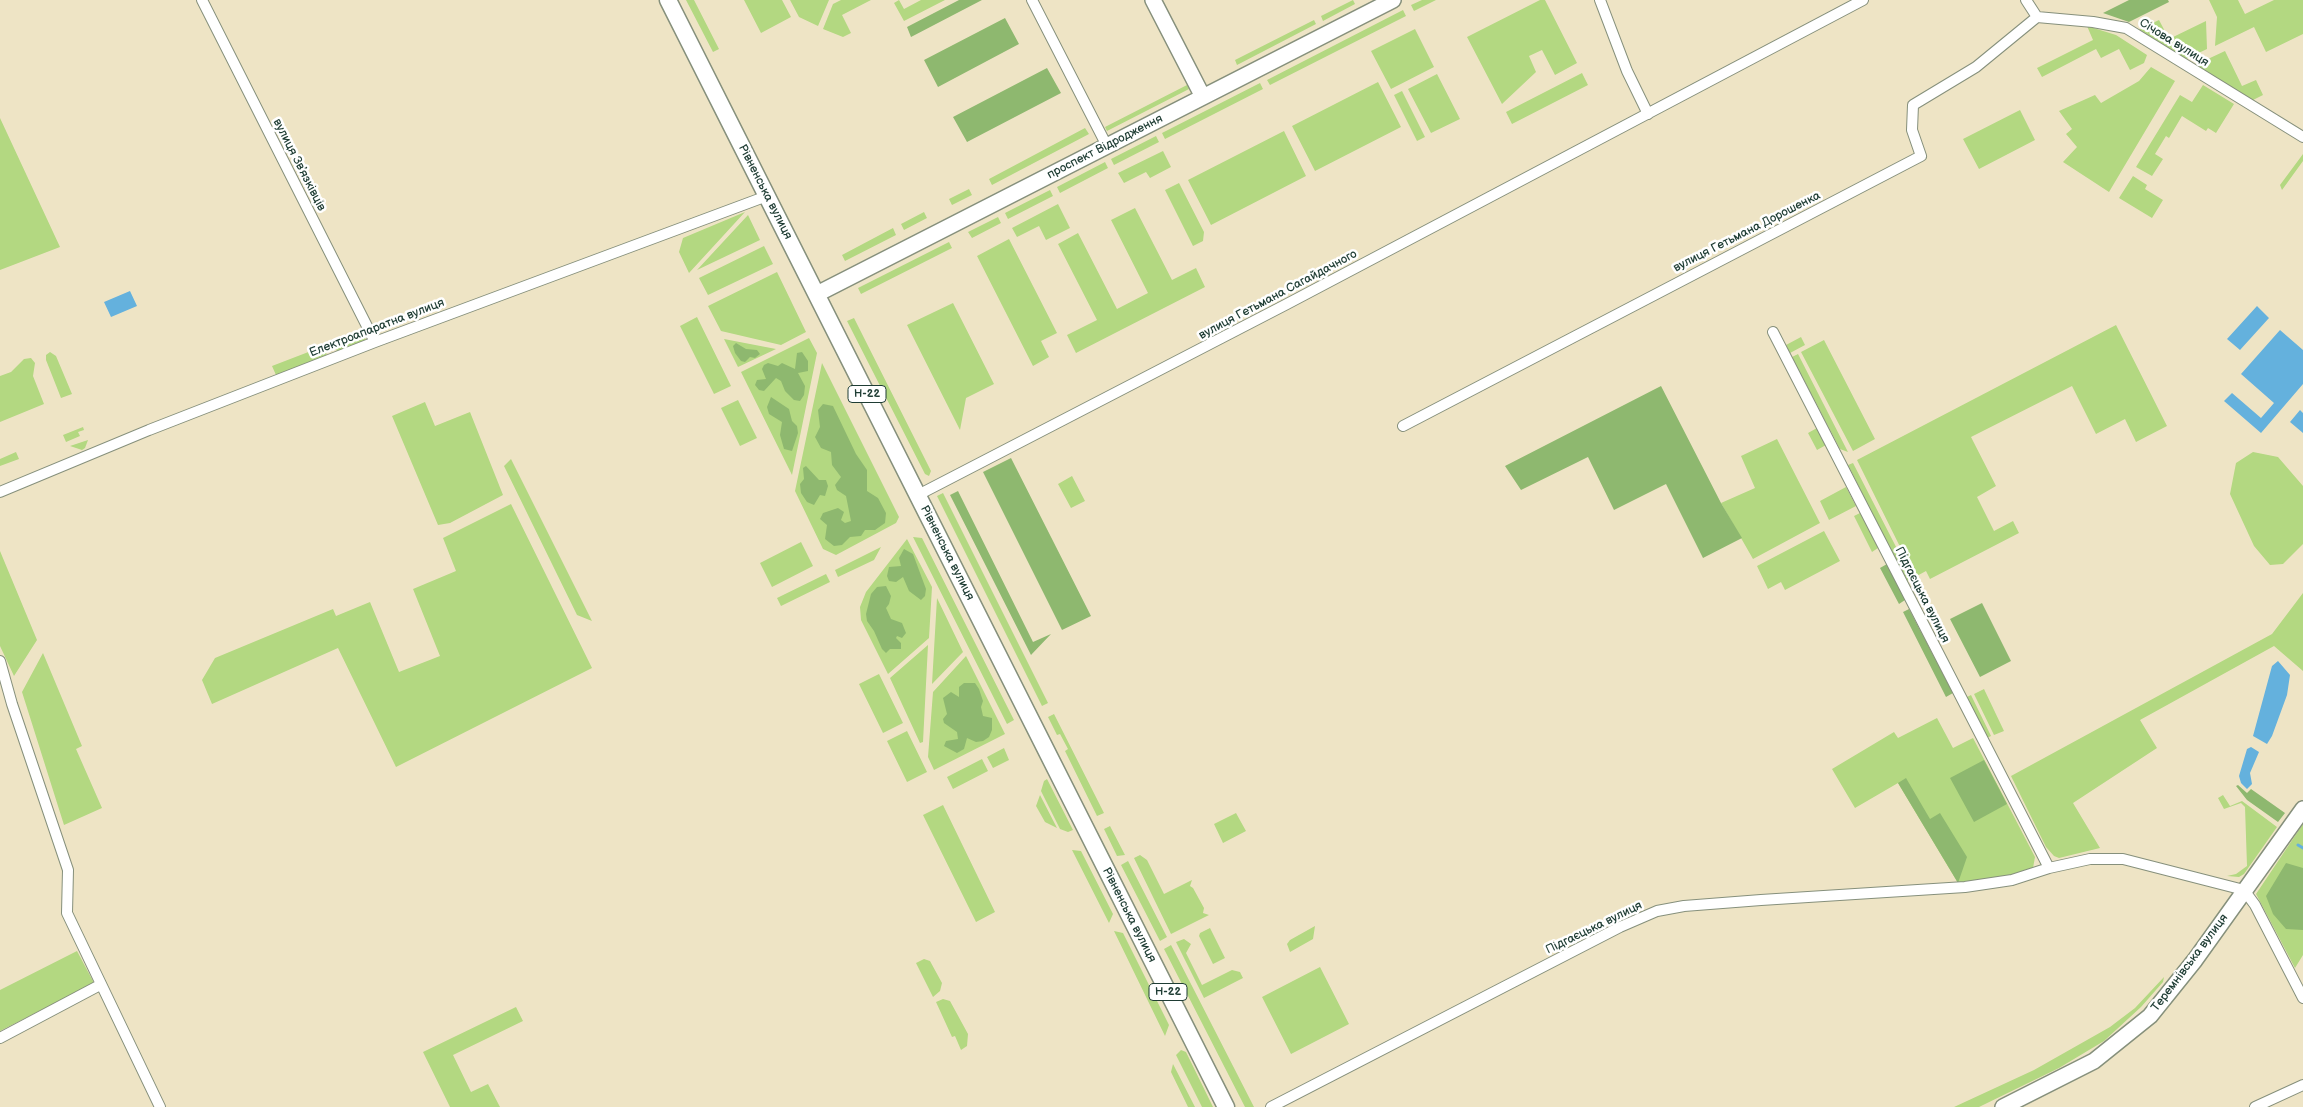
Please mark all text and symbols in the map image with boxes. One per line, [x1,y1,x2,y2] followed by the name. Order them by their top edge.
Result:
[2137,16,2211,70] street label: Січова вулиця
[1045,112,1165,182] street label: проспект Відродження
[270,116,328,214] street label: вулиця Звʼязківців
[735,142,795,242] street label: Рівненська вулиця
[1671,189,1823,275] street label: вулиця Гетьмана Дорошенка
[1196,247,1360,343] street label: вулиця Гетьмана Сагайдачного
[308,296,446,360] street label: Електроапаратна вулиця
[848,386,886,402] road number: Н-22
[917,503,977,603] street label: Рівненська вулиця
[1892,545,1952,645] street label: Підгаєцька вулиця
[1099,865,1159,965] street label: Рівненська вулиця
[1543,898,1645,958] street label: Підгаєцька вулиця
[2149,911,2231,1015] street label: Теремнівська вулиця
[1149,984,1187,1000] road number: Н-22

